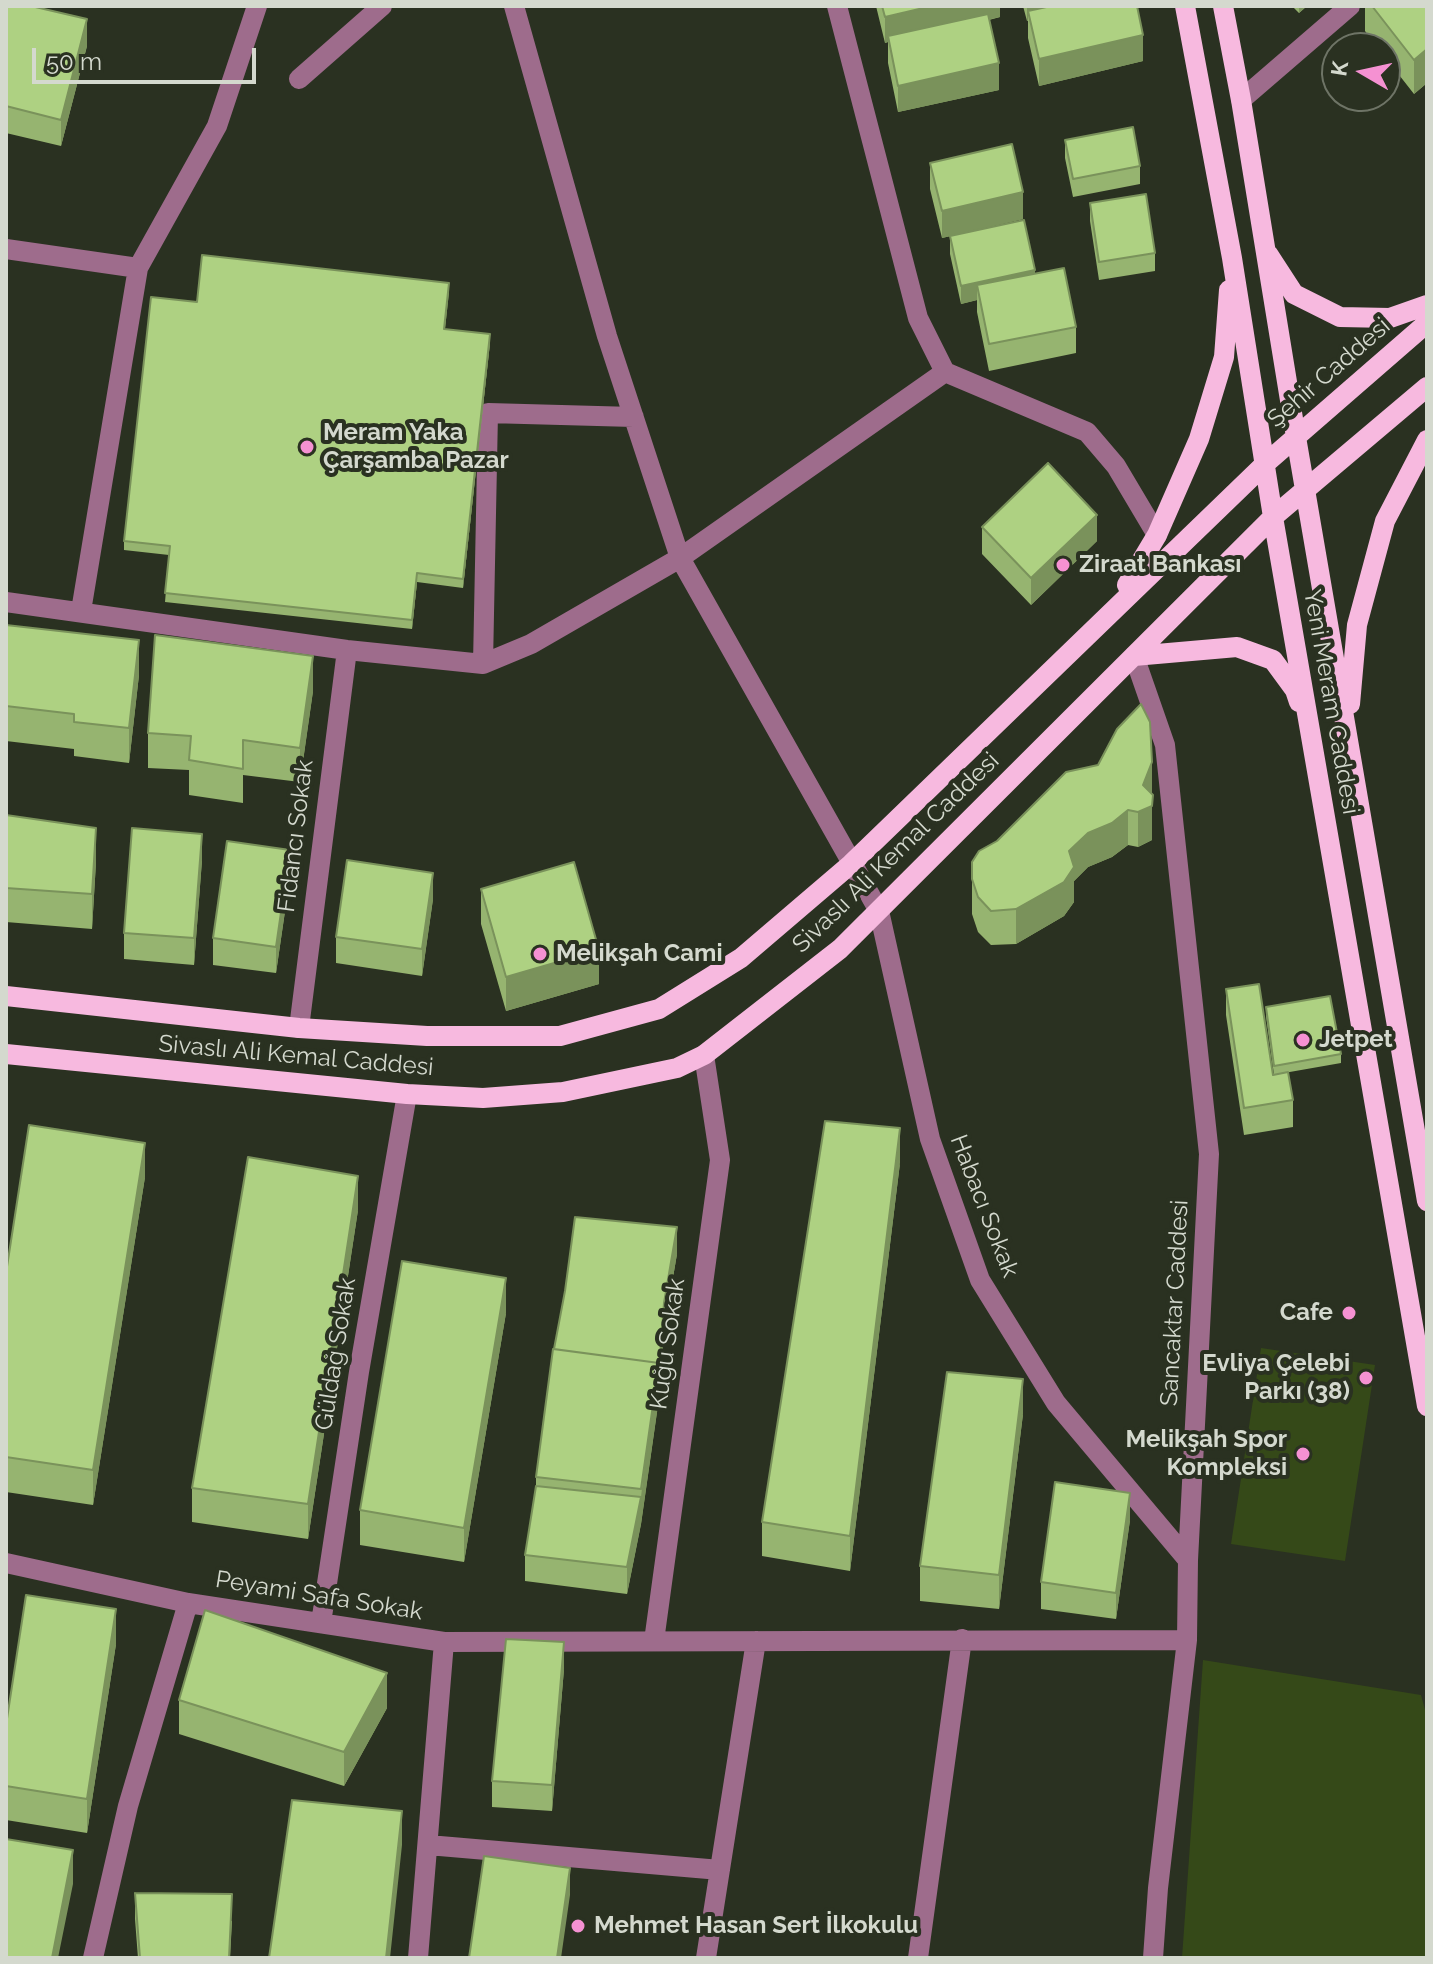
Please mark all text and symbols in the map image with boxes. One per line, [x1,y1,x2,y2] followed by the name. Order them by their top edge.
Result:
[36,32,260,82] scale bar
[1321,32,1401,112] north arrow
[46,47,102,76] text: 50 m
[1325,59,1353,78] text: K
[1262,312,1396,434] street label: Şehir Caddesi
[323,419,509,475] place label: Meram Yaka Çarşamba Pazar
[298,438,316,456] marker: Meram Yaka Çarşamba Pazar
[1079,551,1241,579] place label: Ziraat Bankası
[1054,556,1072,574] marker: Ziraat Bankası
[1297,587,1365,817] street label: Yeni Meram Caddesi
[787,747,1005,959] street label: Sivaslı Ali Kemal Caddesi
[272,758,320,914] street label: Fidancı Sokak
[556,940,723,968] place label: Melikşah Cami
[531,945,549,963] marker: Melikşah Cami
[1319,1026,1393,1054] place label: Jetpet
[157,1030,435,1082] street label: Sivaslı Ali Kemal Caddesi
[1294,1031,1312,1049] marker: Jetpet
[944,1131,1024,1281] street label: Habacı Sokak
[1155,1199,1195,1407] street label: Sancaktar Caddesi
[310,1276,362,1432] street label: Güldağ Sokak
[645,1277,691,1411] street label: Kuğu Sokak
[1280,1299,1333,1327] place label: Cafe
[1340,1304,1358,1322] marker: Cafe
[1202,1350,1350,1406] place label: Evliya Çelebi Parkı (38)
[1357,1369,1375,1387] marker: Evliya Çelebi Parkı (38)
[1125,1426,1287,1482] place label: Melikşah Spor Kompleksi
[1294,1445,1312,1463] marker: Melikşah Spor Kompleksi
[213,1565,425,1627] street label: Peyami Safa Sokak
[594,1912,918,1940] place label: Mehmet Hasan Sert İlkokulu
[569,1917,587,1935] marker: Mehmet Hasan Sert İlkokulu

